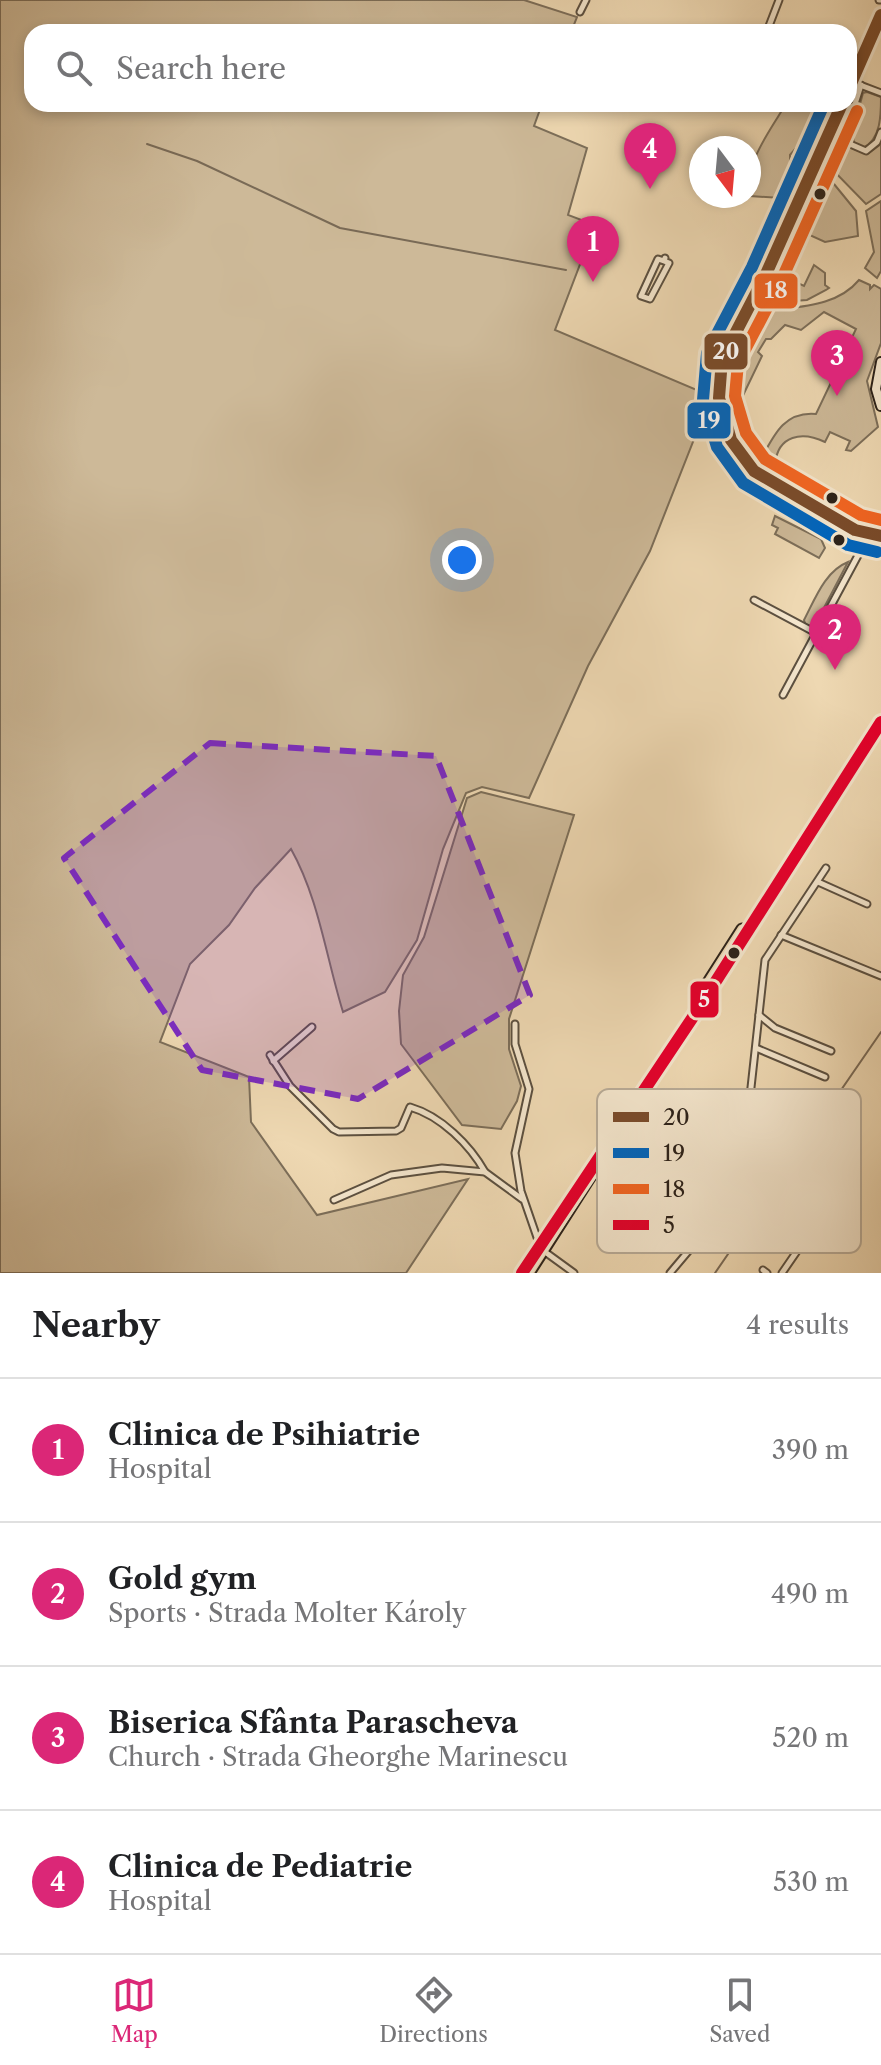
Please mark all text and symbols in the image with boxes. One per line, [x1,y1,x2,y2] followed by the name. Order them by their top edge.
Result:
[24,24,857,112] search box
[52,46,96,90] icon: search
[116,50,286,87] text: Search here
[624,123,676,189] pin: 4
[689,136,761,208] north arrow
[812,186,828,202] unlabelled marker
[567,216,619,282] pin: 1
[753,272,799,310] line badge: 18
[764,277,788,304] text: 18
[811,330,863,396] pin: 3
[703,332,749,371] line badge: 20
[712,338,740,365] text: 20
[686,401,732,440] line badge: 19
[697,407,721,434] text: 19
[824,490,840,506] unlabelled marker
[831,532,847,548] unlabelled marker
[442,540,482,580] your location
[809,604,861,670] pin: 2
[726,945,742,961] unlabelled marker
[689,980,720,1019] line badge: 5
[698,986,710,1013] text: 5
[597,1089,861,1253] legend
[663,1104,690,1131] text: 20
[663,1140,685,1167] text: 19
[663,1176,685,1203] text: 18
[663,1212,675,1239] text: 5
[32,1304,160,1346] text: Nearby
[746,1309,849,1341] text: 4 results
[108,1416,420,1453] text: Clinica de Psihiatrie
[52,1434,64,1466] text: 1
[772,1434,849,1466] text: 390 m
[108,1453,212,1485] text: Hospital
[108,1560,257,1597] text: Gold gym
[50,1578,66,1610] text: 2
[771,1578,849,1610] text: 490 m
[108,1597,466,1629] text: Sports · Strada Molter Károly
[108,1704,518,1741] text: Biserica Sfânta Parascheva
[51,1722,65,1754] text: 3
[772,1722,849,1754] text: 520 m
[108,1741,568,1773] text: Church · Strada Gheorghe Marinescu
[108,1848,412,1885] text: Clinica de Pediatrie
[50,1866,66,1898] text: 4
[773,1866,849,1898] text: 530 m
[108,1885,212,1917] text: Hospital
[111,1973,158,2048] tab: Map
[379,1973,488,2048] tab: Directions
[709,1973,770,2048] tab: Saved

